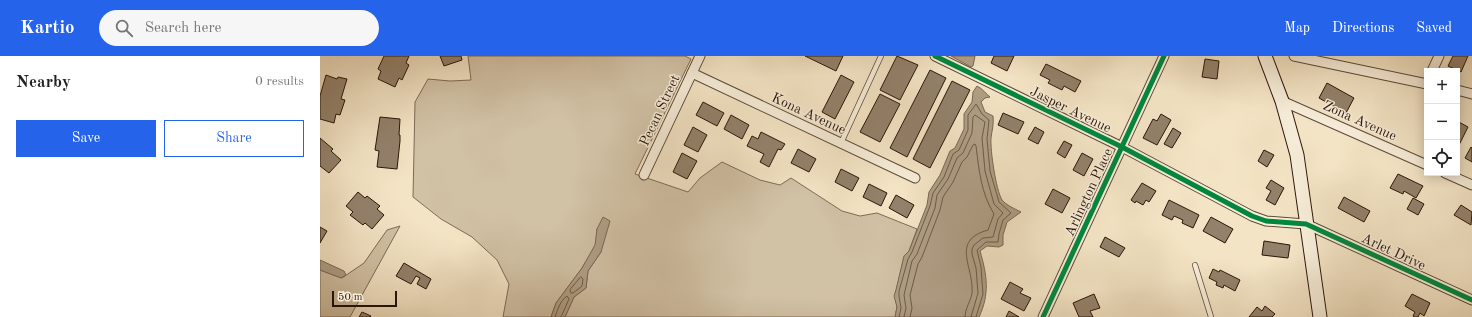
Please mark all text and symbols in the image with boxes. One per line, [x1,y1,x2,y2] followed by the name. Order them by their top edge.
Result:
[99,10,379,46] search box
[113,17,135,39] icon: search
[20,19,75,38] text: Kartio
[145,21,221,36] text: Search here
[1284,21,1310,35] text: Map
[1332,21,1394,35] text: Directions
[1416,21,1452,35] text: Saved
[1424,68,1460,176] map controls
[1424,68,1460,104] button: +
[637,73,683,148] street label: Pecan Street
[16,74,71,91] text: Nearby
[255,75,304,88] text: 0 results
[1028,84,1113,136] street label: Jasper Avenue
[769,91,848,137] street label: Kona Avenue
[1321,98,1398,143] street label: Zona Avenue
[1424,104,1460,140] button: −
[16,120,156,157] button: Save
[164,120,304,157] button: Share
[1424,140,1460,176] button: locate
[1062,146,1115,239] street label: Arlington Place
[1359,231,1428,273] street label: Arlet Drive
[332,289,397,308] scale bar
[338,292,363,303] text: 50 m

